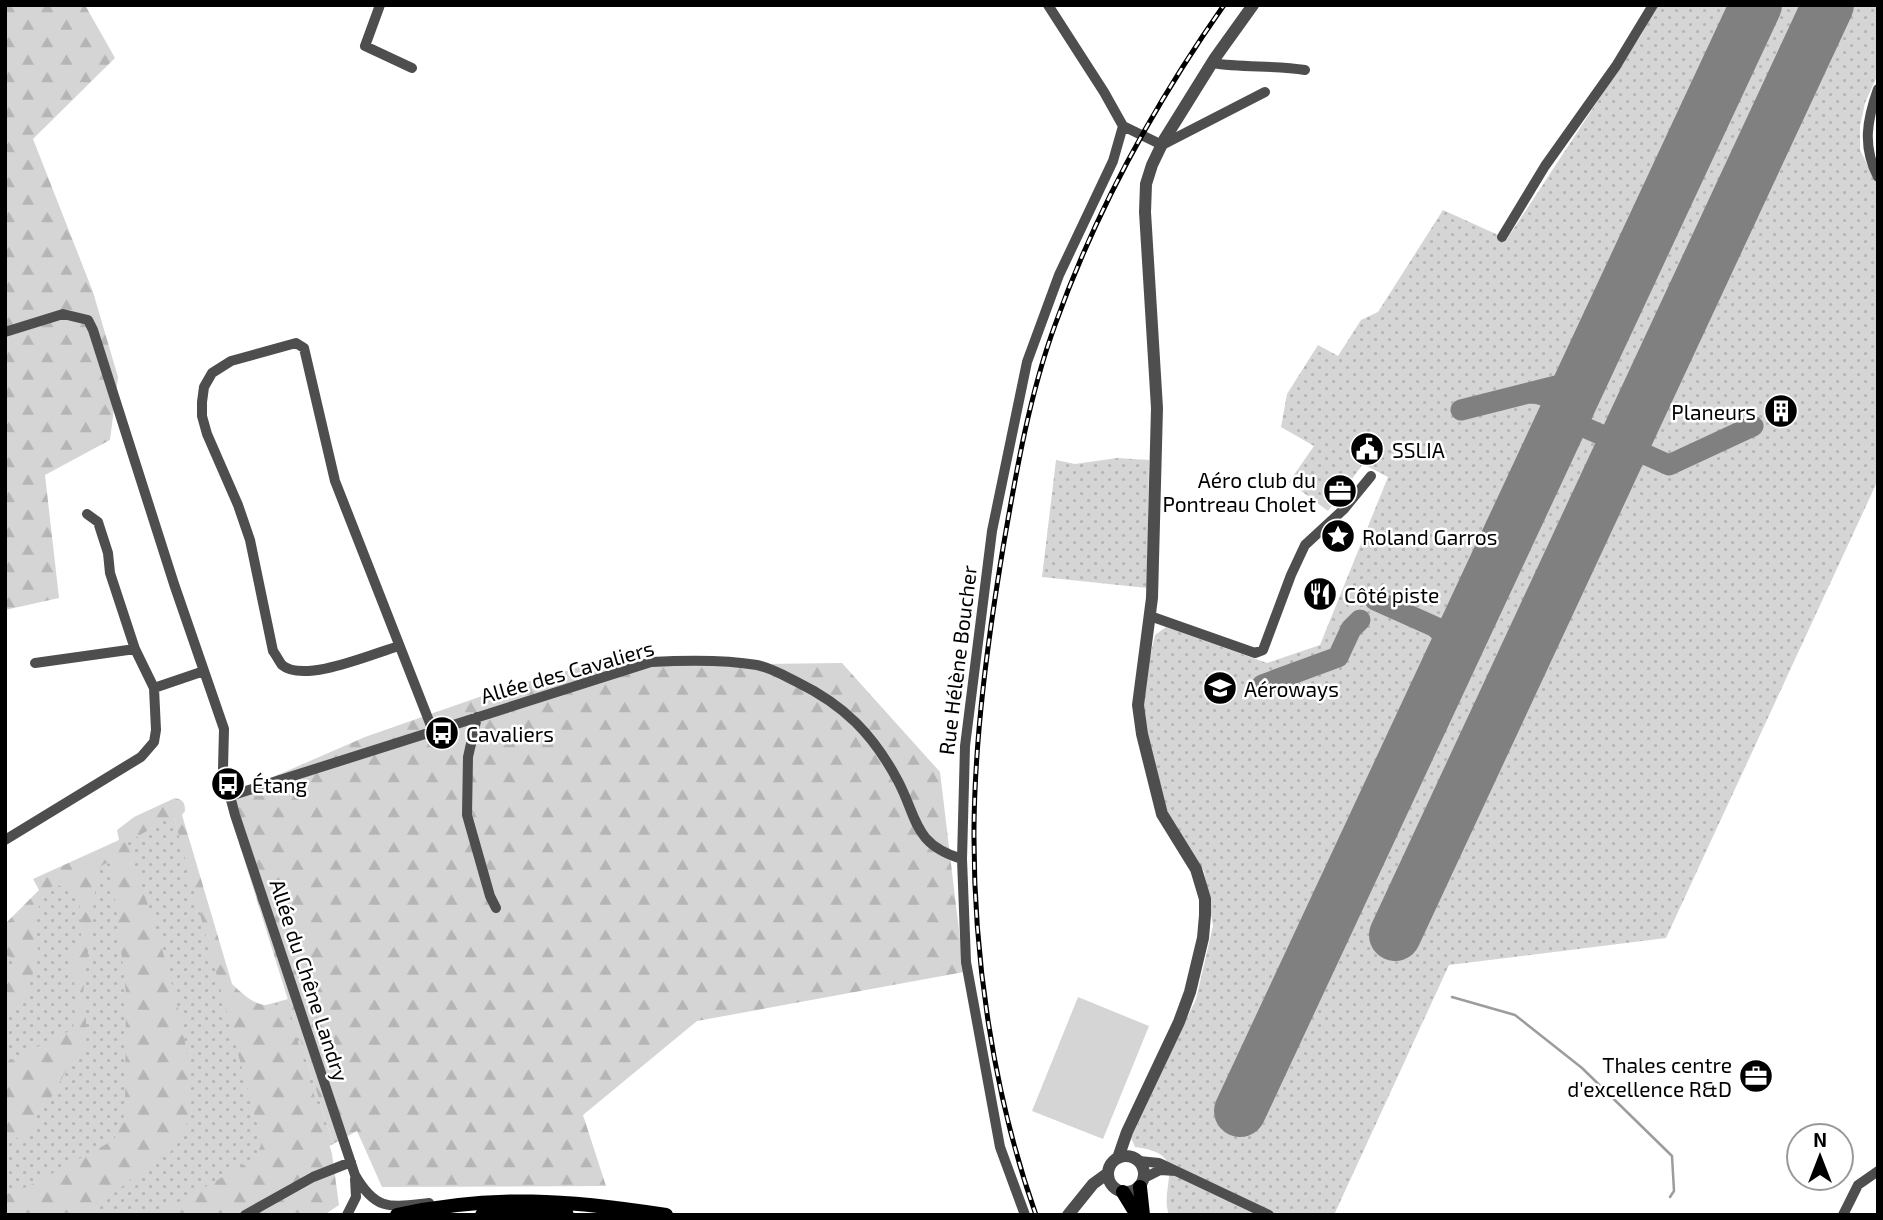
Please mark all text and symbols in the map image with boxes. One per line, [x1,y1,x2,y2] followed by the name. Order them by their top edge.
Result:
[1762,392,1800,430] building icon: Planeurs
[1671,399,1756,424] place label: Planeurs
[1348,430,1386,468] public building icon: SSLIA
[1392,437,1445,462] place label: SSLIA
[1162,467,1316,516] place label: Aéro club du Pontreau Cholet
[1321,472,1359,510] office icon: Aéro club du Pontreau Cholet
[1319,517,1357,555] place icon: Roland Garros
[1362,524,1497,549] place label: Roland Garros
[933,563,981,756] street label: Rue Hélène Boucher
[1301,575,1339,613] restaurant icon: Côté piste
[1344,582,1439,607] place label: Côté piste
[477,634,657,708] street label: Allée des Cavaliers
[1201,669,1239,707] school or university icon: Aéroways
[1244,676,1339,701] place label: Aéroways
[423,714,461,752] bus stop icon: Cavaliers
[466,721,554,746] place label: Cavaliers
[209,765,247,803] bus stop icon: Étang
[252,772,307,797] place label: Étang
[265,876,355,1084] street label: Allée du Chêne Landry
[1567,1052,1732,1101] place label: Thales centre d'excellence R&D
[1737,1057,1775,1095] office icon: Thales centre d'excellence R&D
[1785,1122,1855,1192] north arrow
[1813,1128,1827,1151] text: N

